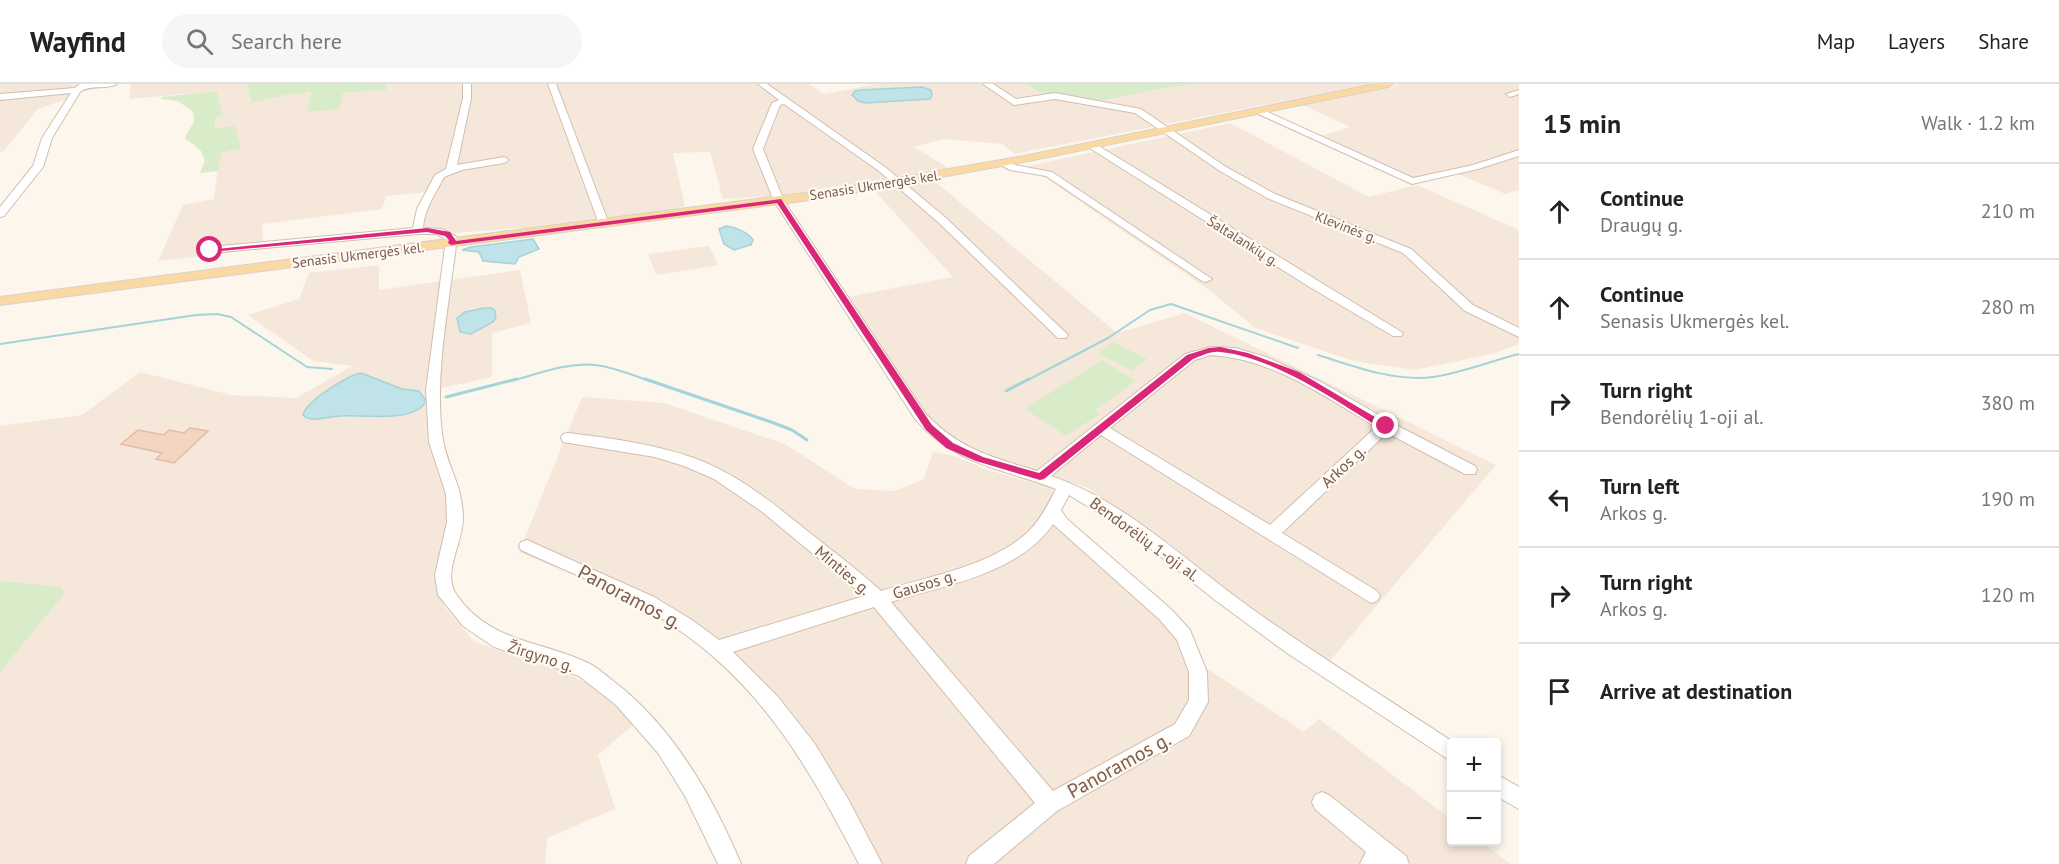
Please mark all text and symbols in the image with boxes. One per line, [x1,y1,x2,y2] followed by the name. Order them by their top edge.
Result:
[162,14,582,68] search box
[30,23,126,60] text: Wayfind
[183,25,216,58] icon: search
[231,27,342,55] text: Search here
[1817,28,1855,55] text: Map
[1888,28,1945,55] text: Layers
[1978,28,2029,55] text: Share
[1543,107,1621,140] text: 15 min
[1921,110,2035,136] text: Walk · 1.2 km
[808,166,942,204] street label: Senasis Ukmergės kel.
[1600,184,1684,212] text: Continue
[1543,195,1576,228] icon: ahead
[1981,198,2035,224] text: 210 m
[1312,207,1380,247] street label: Klevinės g.
[1204,212,1282,270] street label: Šaltalankių g.
[1600,212,1682,238] text: Draugų g.
[196,236,222,262] route start
[291,238,425,272] street label: Senasis Ukmergės kel.
[1600,280,1684,308] text: Continue
[1543,291,1576,324] icon: ahead
[1981,294,2035,320] text: 280 m
[1600,308,1789,334] text: Senasis Ukmergės kel.
[1600,376,1692,404] text: Turn right
[1543,387,1576,420] icon: right
[1981,390,2035,416] text: 380 m
[1600,404,1763,430] text: Bendorėlių 1-oji al.
[1372,412,1398,438] route end
[1316,440,1370,492] street label: Arkos g.
[1600,472,1680,500] text: Turn left
[1543,483,1576,516] icon: left
[1981,486,2035,512] text: 190 m
[1086,492,1204,586] street label: Bendorėlių 1-oji al.
[1600,500,1667,526] text: Arkos g.
[811,541,875,599] street label: Minties g.
[573,559,687,635] street label: Panoramos g.
[890,565,958,603] street label: Gausos g.
[1600,568,1692,596] text: Turn right
[1543,579,1576,612] icon: right
[1981,582,2035,608] text: 120 m
[1600,596,1667,622] text: Arkos g.
[506,636,576,676] street label: Žirgyno g.
[1543,675,1576,708] icon: arrive
[1600,677,1792,705] text: Arrive at destination
[1063,726,1175,804] street label: Panoramos g.
[1447,738,1501,846] map controls
[1447,738,1501,792] button: +
[1447,792,1501,846] button: −

